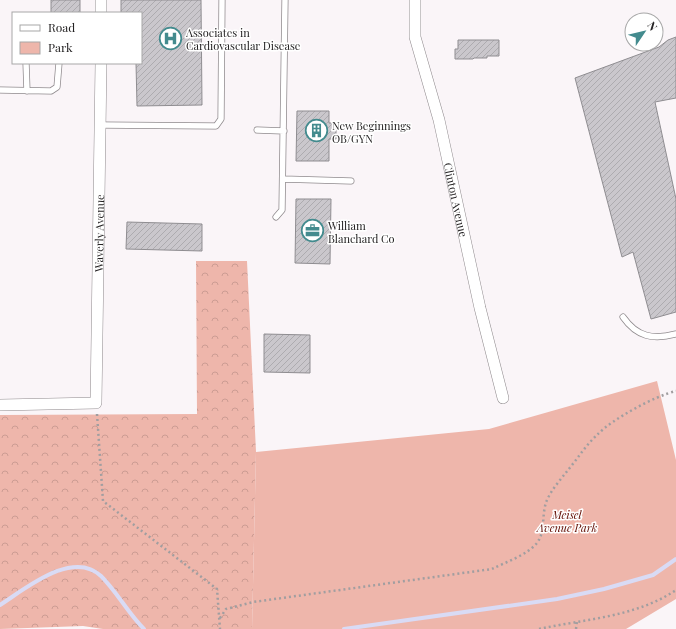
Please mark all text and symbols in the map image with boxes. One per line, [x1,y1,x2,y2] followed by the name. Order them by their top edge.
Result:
[12,12,142,64] legend
[624,12,664,52] north arrow
[644,18,661,34] text: N
[48,19,75,35] text: Road
[158,25,184,51] hospital icon: Associates in Cardiovascular Disease
[185,25,301,53] place label: Associates in Cardiovascular Disease
[48,39,73,55] text: Park
[303,118,329,144] building icon: New Beginnings OB/GYN
[332,118,411,146] place label: New Beginnings OB/GYN
[441,161,472,239] street label: Clinton Avenue
[90,194,107,273] street label: Waverly Avenue
[300,218,326,244] office icon: William Blanchard Co
[327,218,395,246] place label: William Blanchard Co
[536,507,597,535] park label: Meisel Avenue Park

